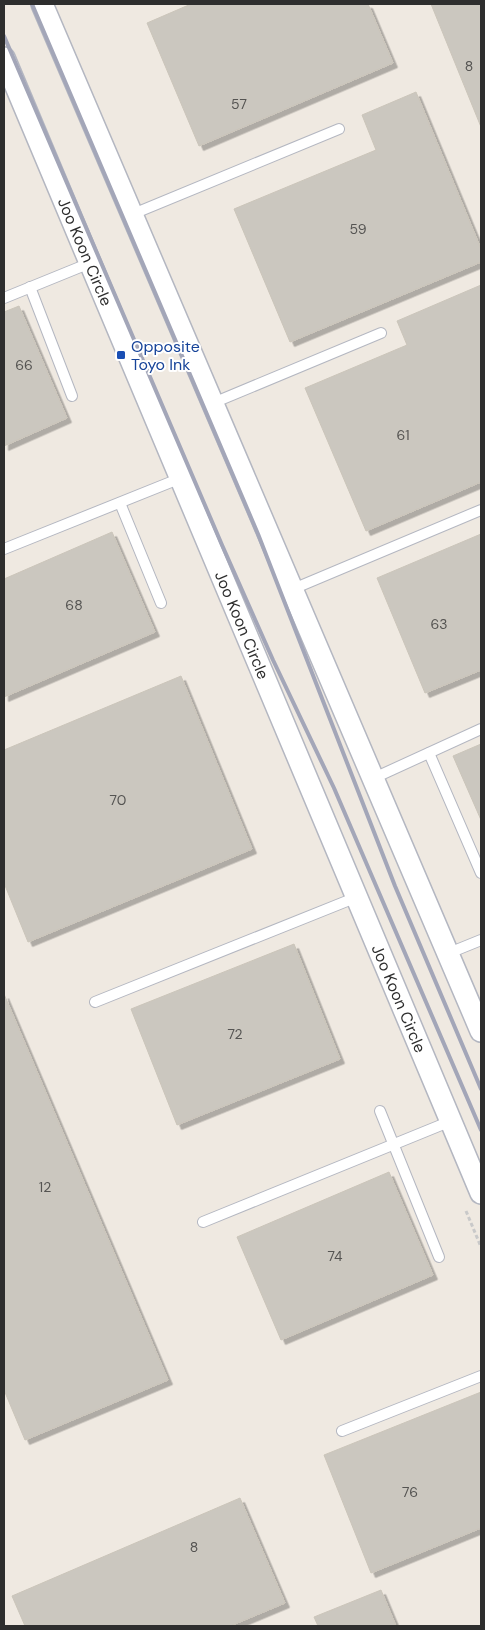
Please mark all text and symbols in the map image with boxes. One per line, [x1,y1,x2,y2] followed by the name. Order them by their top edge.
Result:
[465,57,473,75] house number: 8
[231,95,247,113] house number: 57
[53,195,117,309] street label: Joo Koon Circle
[350,220,367,238] house number: 59
[131,336,200,375] place label: Opposite Toyo Ink
[115,349,127,361] marker: Opposite Toyo Ink
[15,356,33,374] house number: 66
[396,426,410,444] house number: 61
[210,568,274,682] street label: Joo Koon Circle
[65,596,83,614] house number: 68
[430,615,448,633] house number: 63
[110,791,126,809] house number: 70
[367,941,431,1056] street label: Joo Koon Circle
[227,1025,243,1043] house number: 72
[39,1178,51,1196] house number: 12
[327,1247,343,1265] house number: 74
[402,1483,418,1501] house number: 76
[190,1538,198,1556] house number: 8

